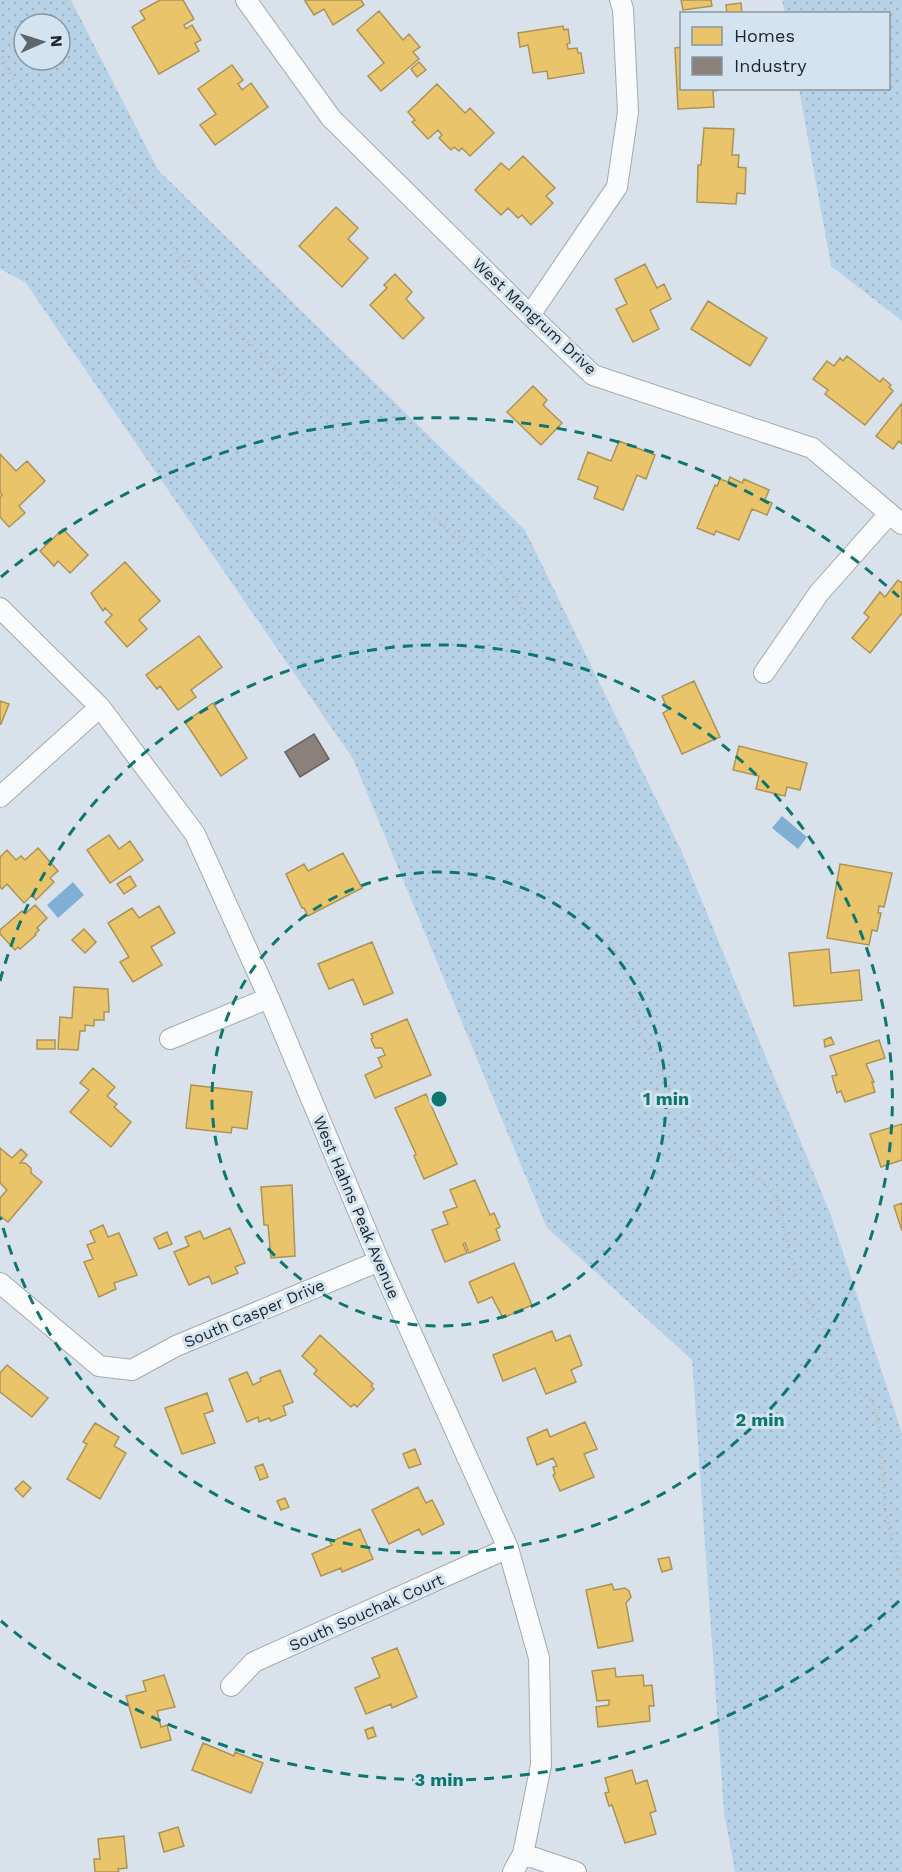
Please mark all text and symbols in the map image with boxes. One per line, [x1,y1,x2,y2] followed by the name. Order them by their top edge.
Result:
[12,12,72,72] north arrow
[680,12,890,90] legend
[734,25,795,46] text: Homes
[47,35,66,48] text: N
[734,55,807,76] text: Industry
[469,254,601,379] street label: West Mangrum Drive
[643,1088,689,1109] text: 1 min
[429,1089,449,1109] centre of rings
[309,1113,404,1302] street label: West Hahns Peak Avenue
[181,1275,327,1352] street label: South Casper Drive
[735,1409,785,1430] text: 2 min
[286,1570,447,1655] street label: South Souchak Court
[414,1769,464,1790] text: 3 min

